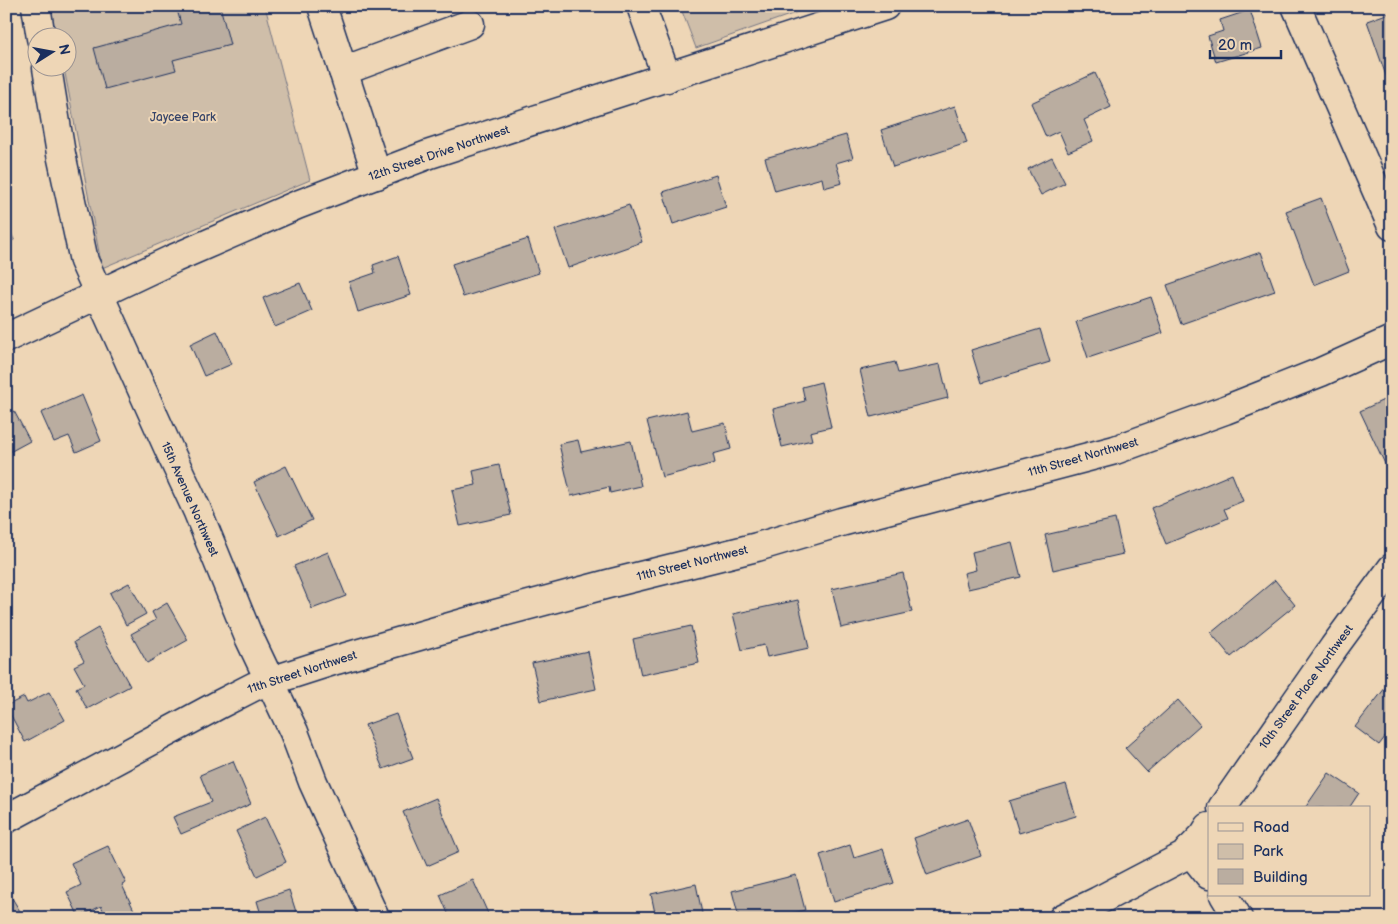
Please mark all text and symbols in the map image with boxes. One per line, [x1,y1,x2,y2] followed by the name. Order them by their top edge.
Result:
[28,28,78,78] north arrow
[1210,28,1282,60] scale bar
[1218,36,1252,55] text: 20 m
[55,43,74,56] text: N
[150,110,216,125] park label: Jaycee Park
[367,122,512,185] street label: 12th Street Drive Northwest
[1026,434,1140,480] street label: 11th Street Northwest
[158,440,222,559] street label: 15th Avenue Northwest
[635,542,750,585] street label: 11th Street Northwest
[1256,622,1357,752] street label: 10th Street Place Northwest
[246,648,359,697] street label: 11th Street Northwest
[1208,806,1370,896] legend
[1253,818,1289,837] text: Road
[1253,842,1284,861] text: Park
[1253,868,1308,887] text: Building

